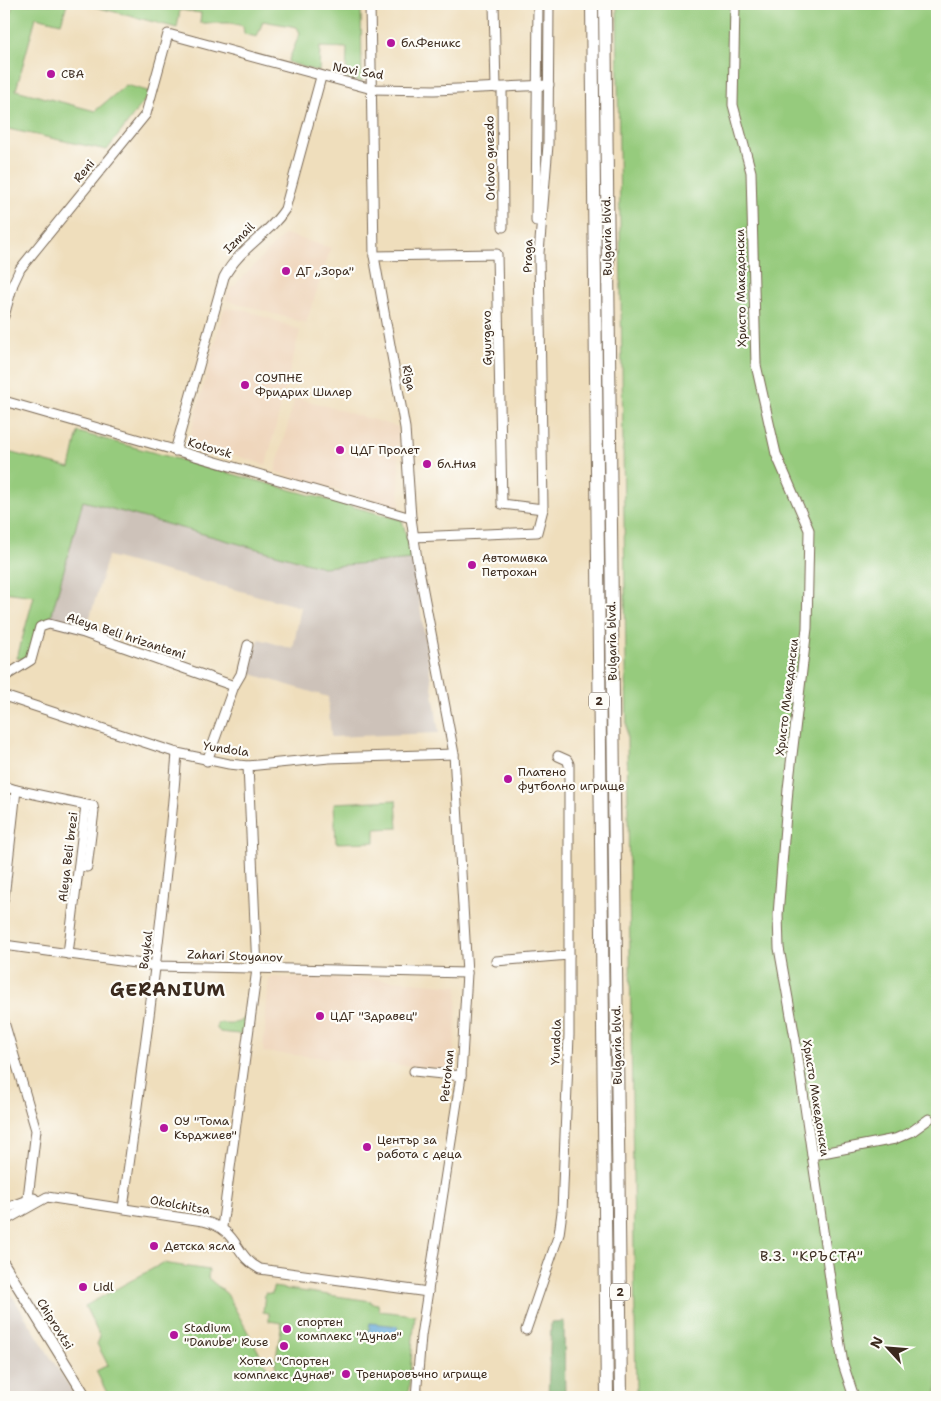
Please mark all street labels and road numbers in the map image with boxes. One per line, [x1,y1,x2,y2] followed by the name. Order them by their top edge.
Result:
[331,59,385,83] street label: Novi Sad
[481,115,499,201] street label: Orlovo gnezdo
[70,156,98,186] street label: Reni
[598,196,616,276] street label: Bulgaria blvd.
[220,219,258,257] street label: Izmail
[732,229,750,347] street label: Христо Македонски
[519,238,537,273] street label: Praga
[479,310,495,366] street label: Gyurgevo
[399,364,419,393] street label: Riga
[186,434,234,462] street label: Kotovsk
[603,601,621,681] street label: Bulgaria blvd.
[64,609,188,663] street label: Aleya Beli hrizantemi
[772,637,802,757] street label: Христо Македонски
[589,692,609,709] road number: 2
[202,738,251,760] street label: Yundola
[55,811,81,903] street label: Aleya Beli brezi
[136,929,156,970] street label: Baykal
[187,946,283,966] street label: Zahari Stoyanov
[608,1005,626,1085] street label: Bulgaria blvd.
[547,1018,565,1065] street label: Yundola
[799,1038,833,1158] street label: Христо Македонски
[436,1049,458,1103] street label: Petrohan
[149,1192,212,1218] street label: Okolchitsa
[610,1284,630,1300] road number: 2
[33,1295,77,1353] street label: Chiprovtsi

